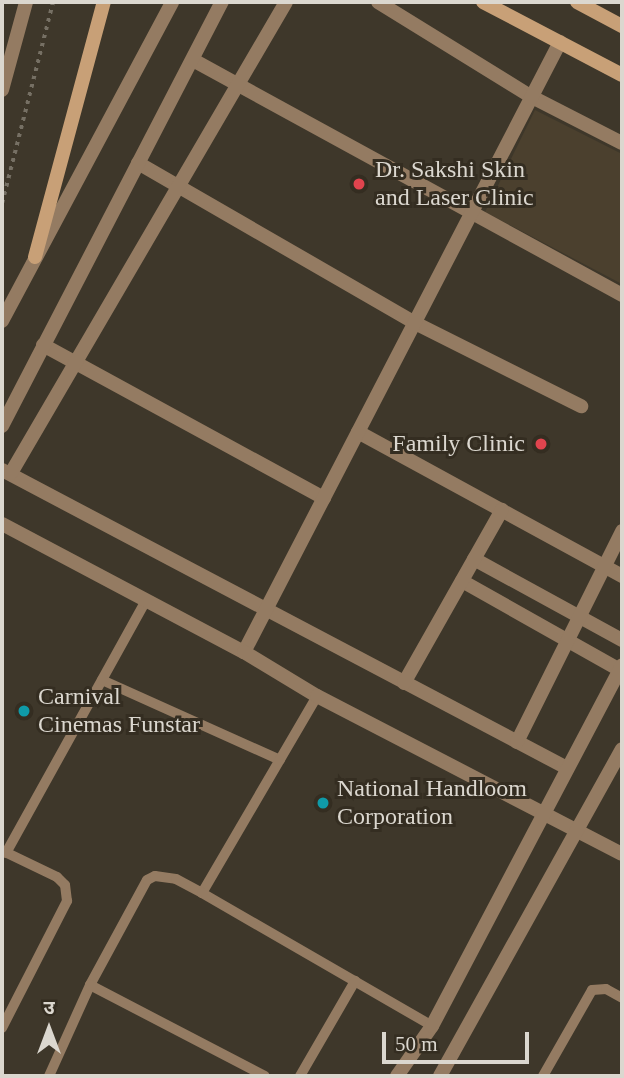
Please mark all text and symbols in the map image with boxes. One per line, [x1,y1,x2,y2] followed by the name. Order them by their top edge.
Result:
[375,156,534,212] place label: Dr. Sakshi Skin and Laser Clinic
[349,174,369,194] marker: Dr. Sakshi Skin and Laser Clinic
[392,430,525,458] place label: Family Clinic
[531,434,551,454] marker: Family Clinic
[38,683,200,739] place label: Carnival Cinemas Funstar
[16,703,32,719] marker: Carnival Cinemas Funstar
[337,775,527,831] place label: National Handloom Corporation
[315,795,331,811] marker: National Handloom Corporation
[14,994,84,1064] north arrow
[43,997,55,1018] text: उ
[386,1018,533,1062] scale bar
[395,1032,438,1056] text: 50 m

